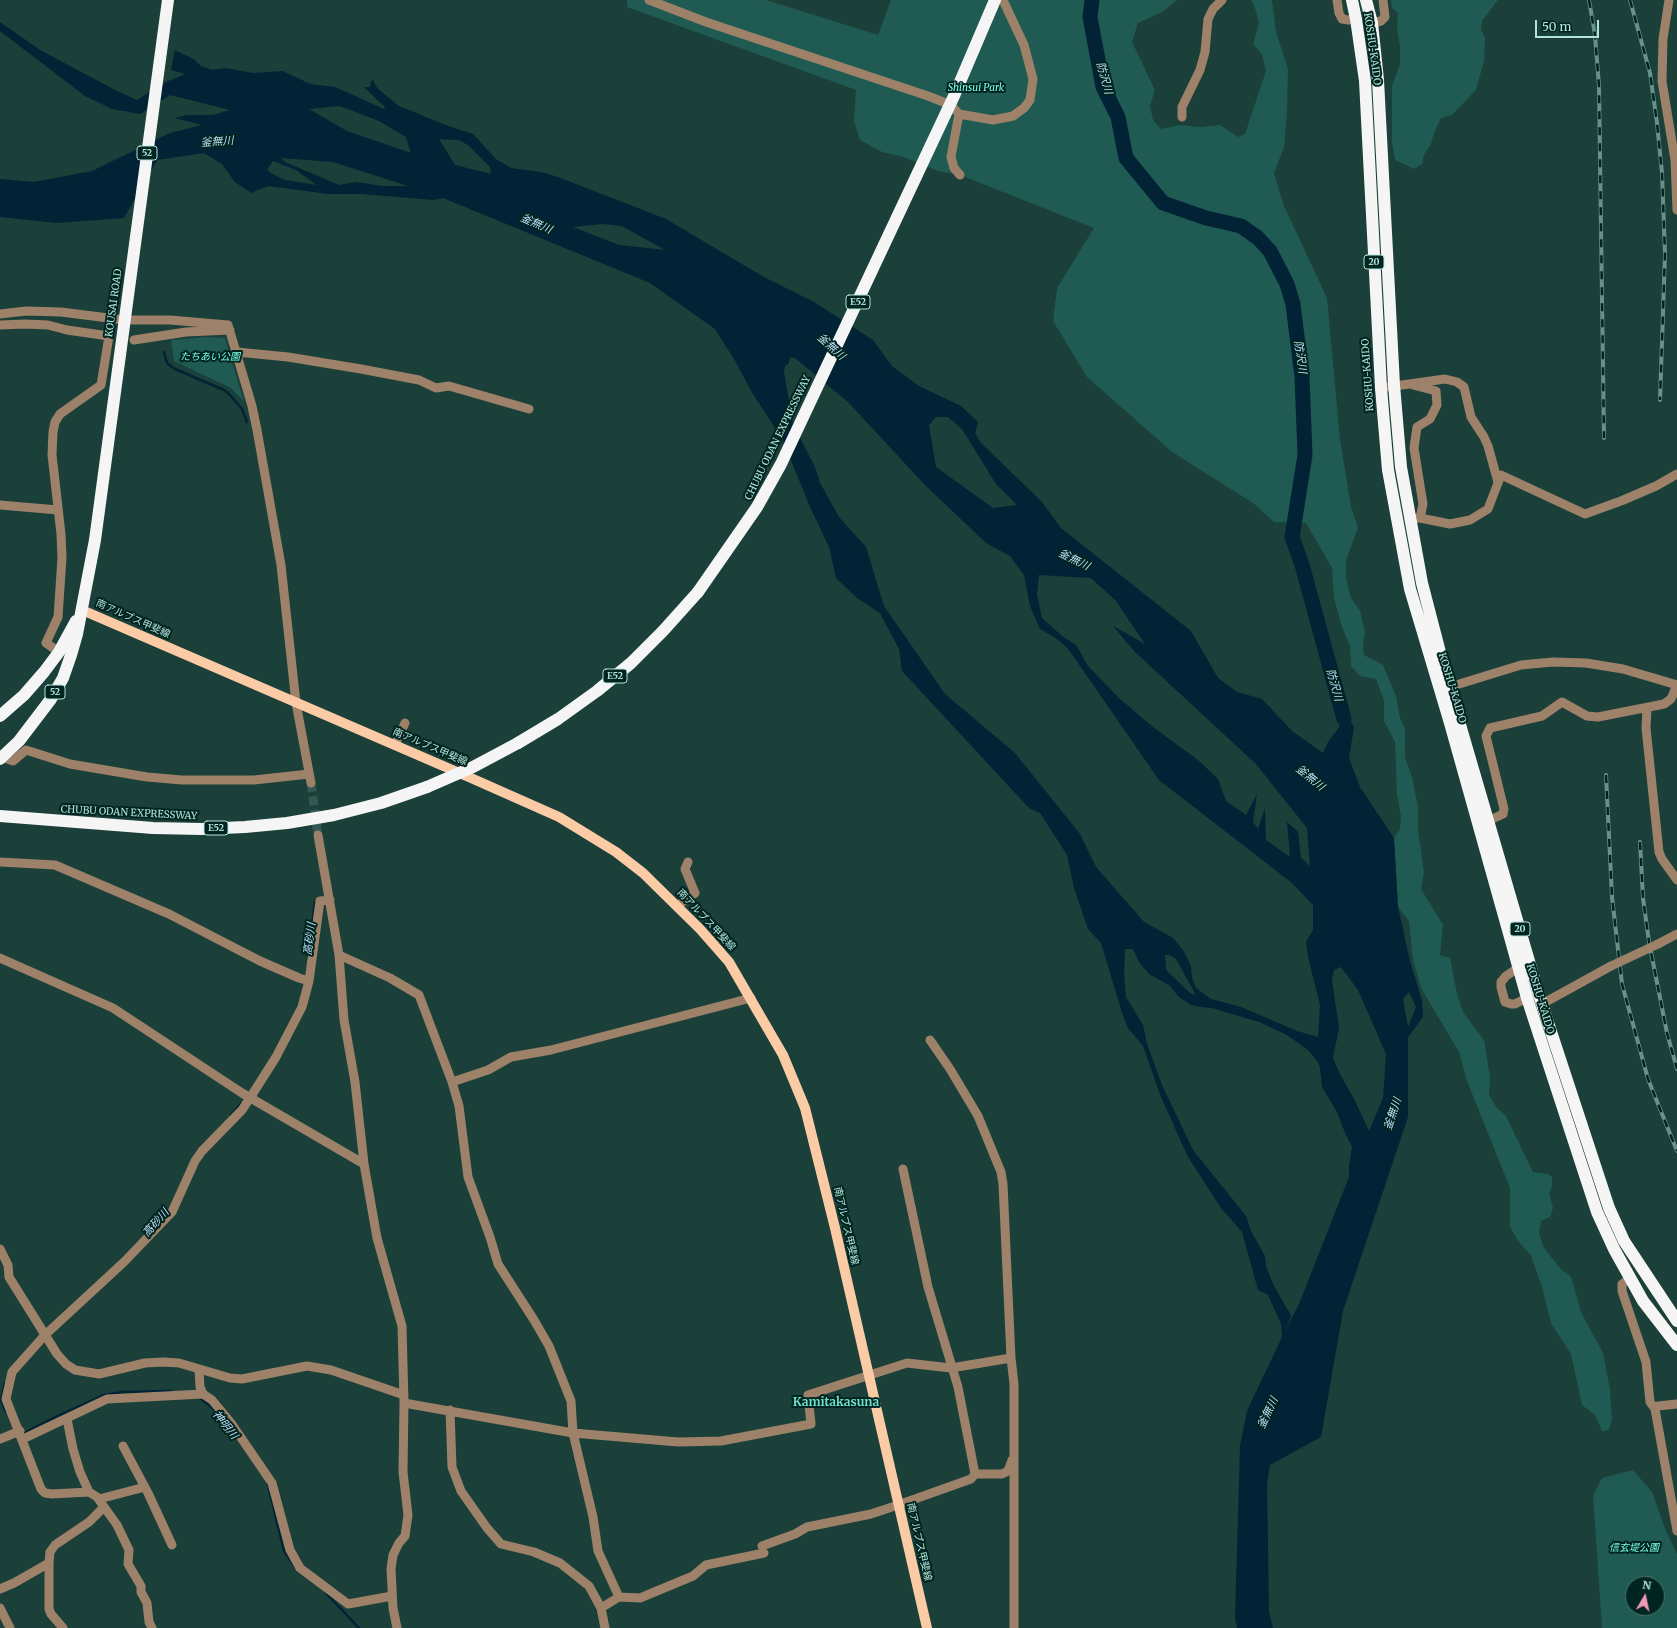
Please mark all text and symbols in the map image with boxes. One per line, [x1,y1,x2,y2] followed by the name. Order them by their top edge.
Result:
[1361,12,1383,86] street label: KOSHU-KAIDO
[1537,12,1601,38] scale bar
[1542,19,1571,34] text: 50 m
[1093,60,1115,96] water label: 防沢川
[948,82,1004,94] park label: Shinsui Park
[200,134,234,150] water label: 釜無川
[137,146,157,160] road number: 52
[518,211,554,237] water label: 釜無川
[1364,255,1384,269] road number: 20
[103,268,125,338] street label: KOUSAI ROAD
[846,295,870,309] road number: E52
[814,331,848,363] water label: 釜無川
[1359,338,1377,412] street label: KOSHU-KAIDO
[1291,340,1309,374] water label: 防沢川
[180,351,240,363] park label: たちあい公園
[743,374,813,502] street label: CHUBU ODAN EXPRESSWAY
[1056,547,1092,573] water label: 釜無川
[94,597,172,641] street label: 南アルプス甲斐線
[1436,651,1468,725] street label: KOSHU-KAIDO
[1323,667,1345,703] water label: 防沢川
[603,669,627,683] road number: E52
[45,685,65,699] road number: 52
[391,726,469,768] street label: 南アルプス甲斐線
[1293,762,1327,794] water label: 釜無川
[60,803,198,823] street label: CHUBU ODAN EXPRESSWAY
[204,821,228,835] road number: E52
[674,887,738,953] street label: 南アルプス甲斐線
[301,922,319,956] water label: 高砂川
[1510,922,1530,936] road number: 20
[1524,962,1556,1036] street label: KOSHU-KAIDO
[1382,1096,1404,1132] water label: 釜無川
[831,1186,861,1266] street label: 南アルプス甲斐線
[140,1206,172,1240] water label: 高砂川
[1255,1395,1281,1431] water label: 釜無川
[793,1396,879,1410] district label: Kamitakasuna
[209,1408,241,1442] water label: 神明川
[904,1502,934,1582] street label: 南アルプス甲斐線
[1609,1542,1659,1554] park label: 信玄堤公園
[1625,1576,1665,1616] north arrow
[1641,1578,1652,1593] text: N

